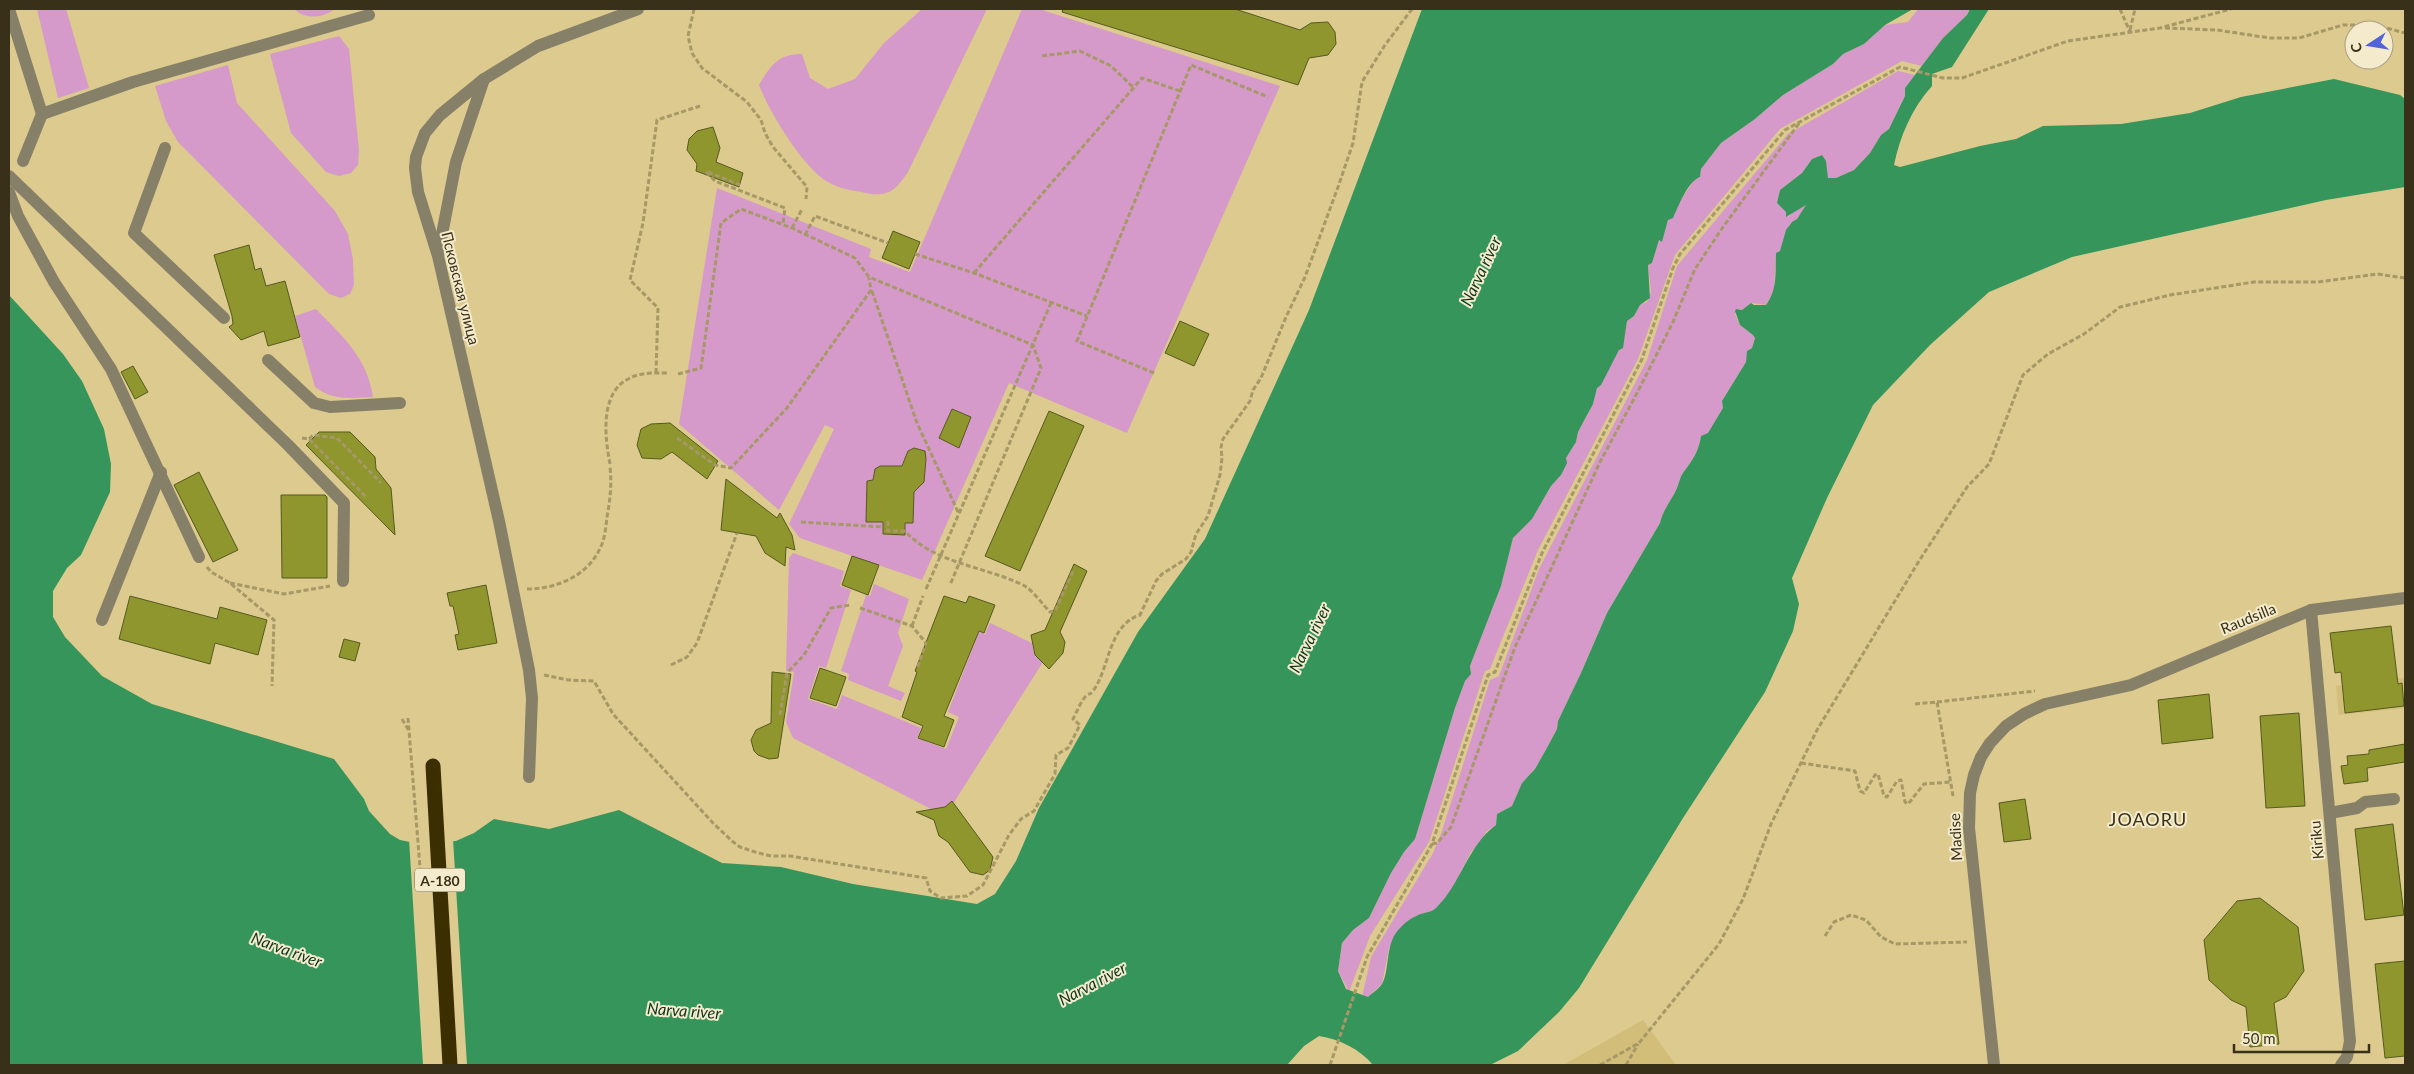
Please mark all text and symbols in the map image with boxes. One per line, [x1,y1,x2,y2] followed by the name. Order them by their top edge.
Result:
[2344,20,2394,70] north arrow
[2346,41,2365,54] text: С
[438,230,484,346] street label: Псковская улица
[1456,233,1504,308] water label: Narva river
[2218,599,2278,637] street label: Raudsilla
[1284,600,1334,675] water label: Narva river
[2109,808,2187,830] district label: JOAORU
[1945,813,1965,861] street label: Madise
[2305,820,2327,860] street label: Kiriku
[415,868,465,892] road number: А-180
[249,927,325,971] water label: Narva river
[1055,957,1130,1009] water label: Narva river
[647,998,722,1022] water label: Narva river
[2234,1022,2369,1054] scale bar
[2242,1029,2276,1047] text: 50 m

